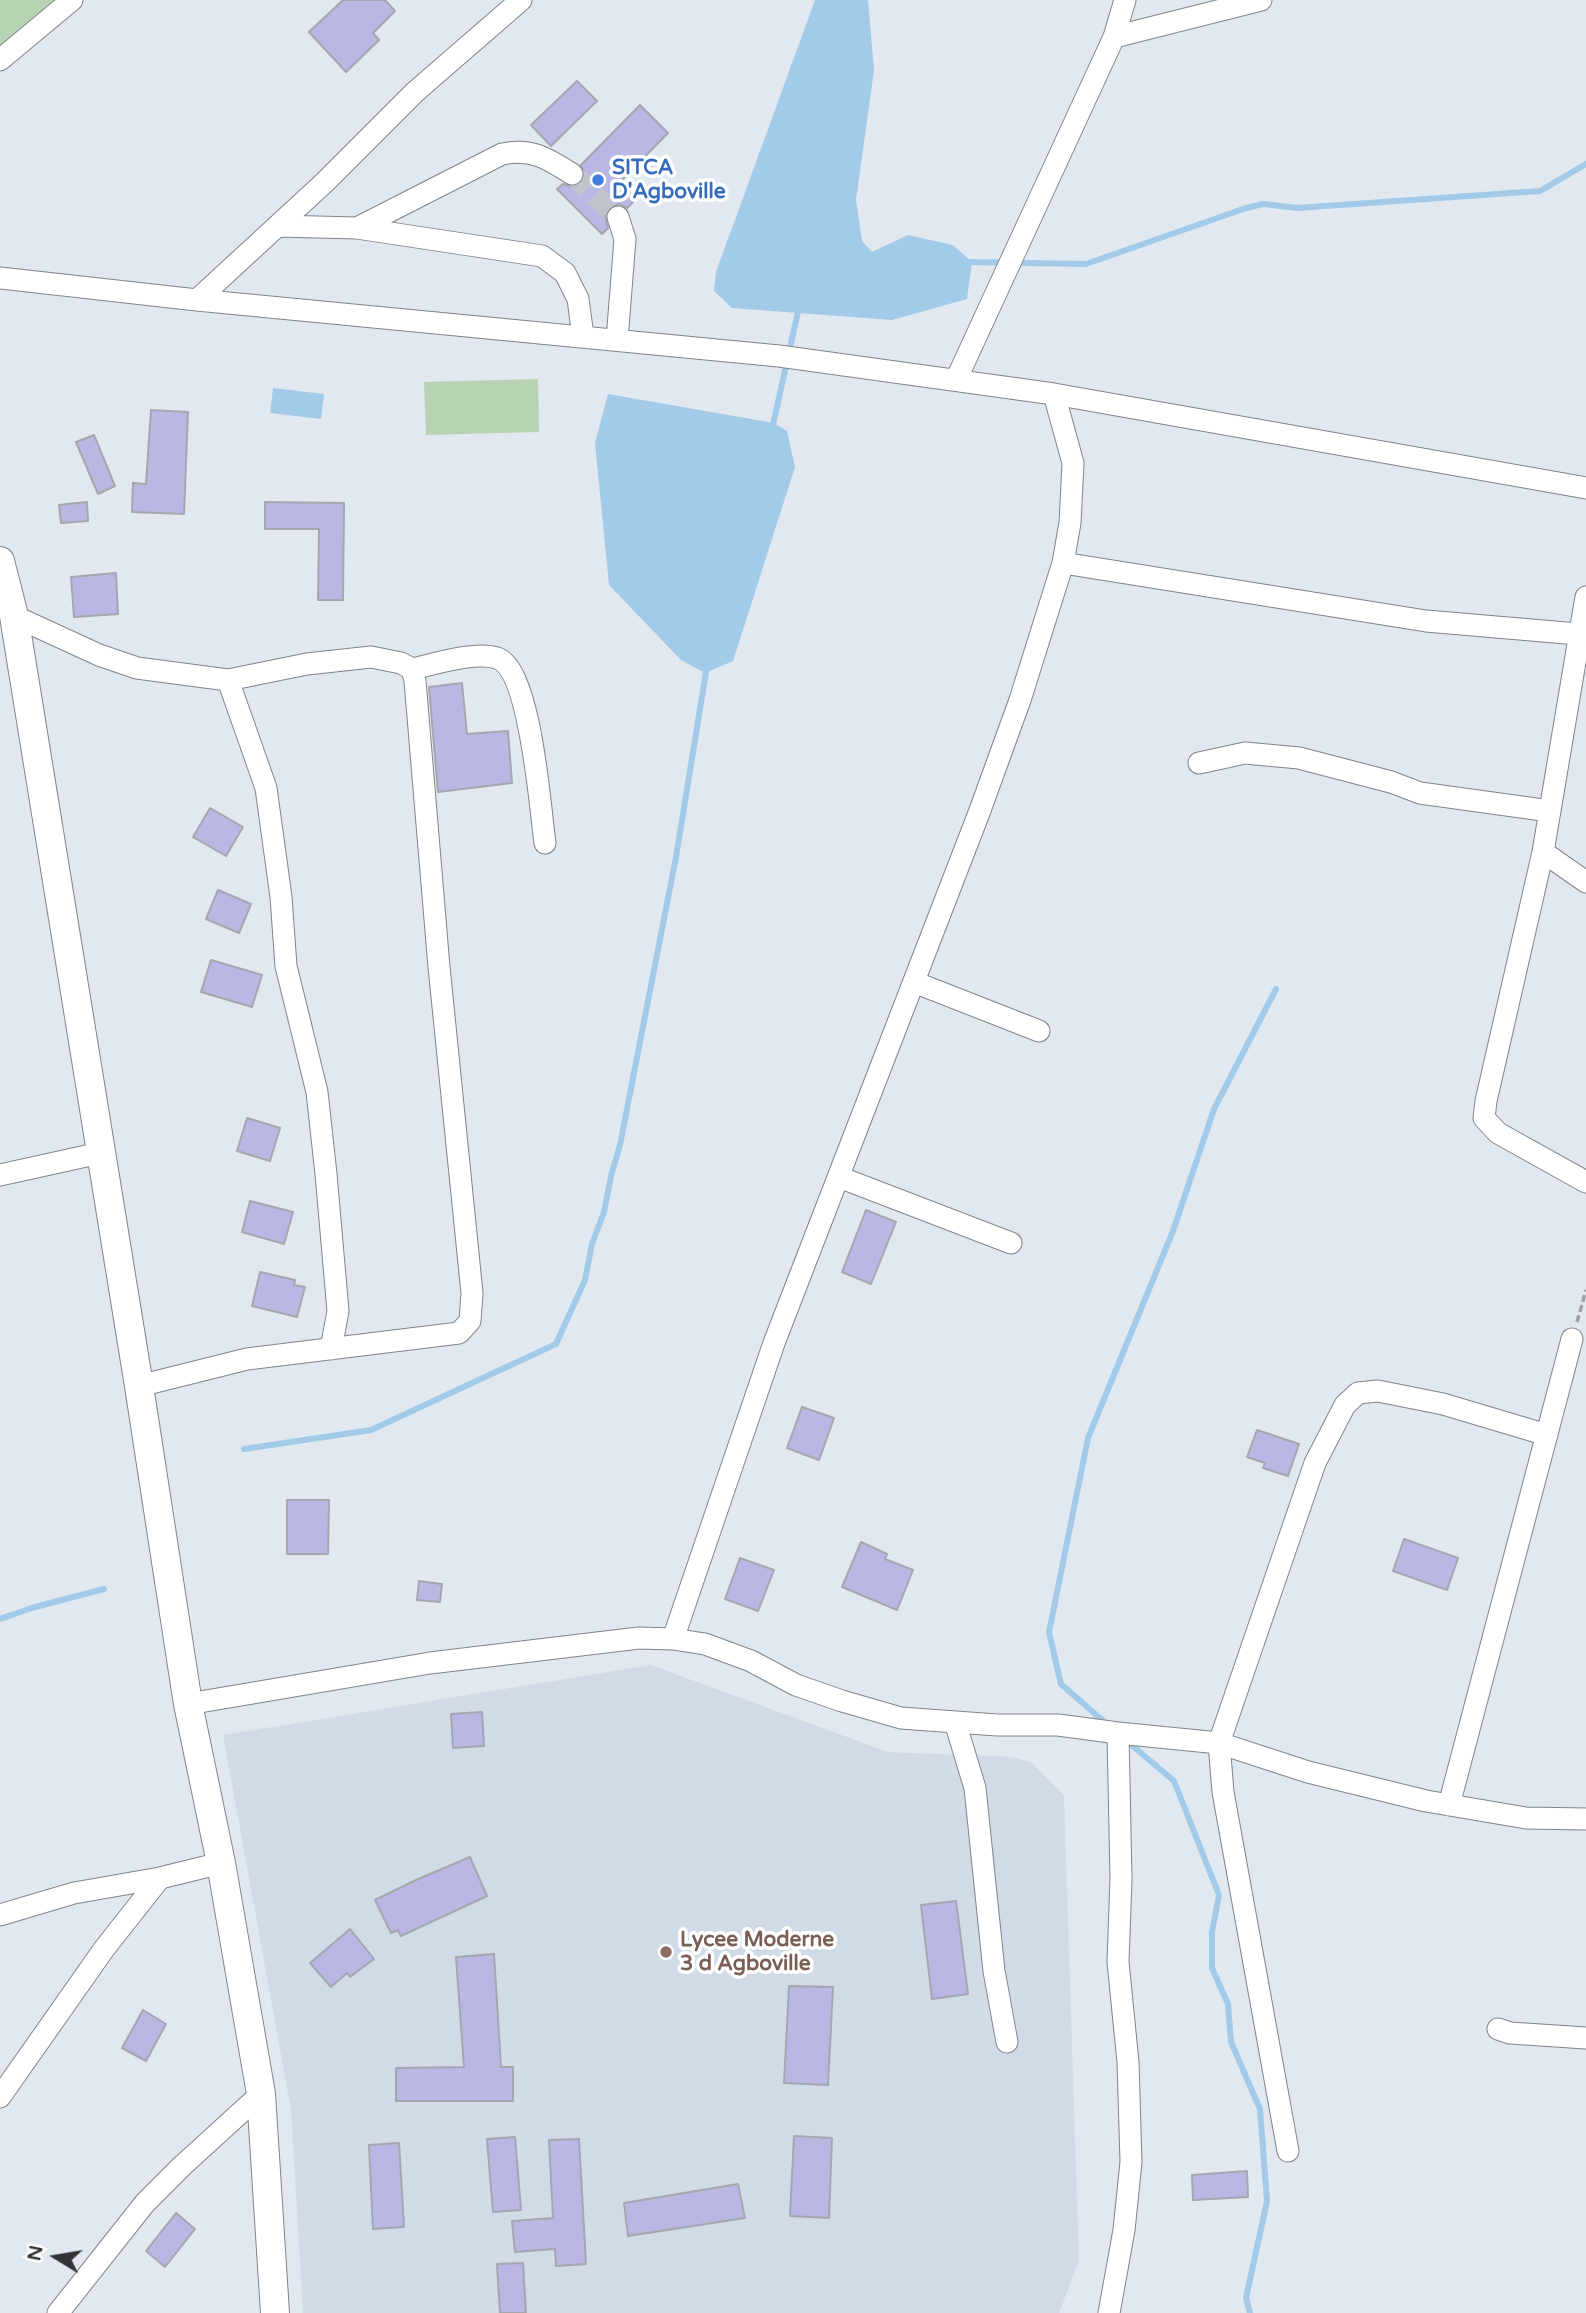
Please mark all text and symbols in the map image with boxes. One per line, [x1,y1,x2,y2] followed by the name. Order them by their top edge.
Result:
[612,155,726,205] place label: SITCA D'Agboville
[590,172,606,188] marker: SITCA D'Agboville
[680,1927,834,1977] place label: Lycee Moderne 3 d Agboville
[658,1944,674,1960] marker: Lycee Moderne 3 d Agboville
[21,2222,91,2292] north arrow
[23,2243,48,2263] text: N

